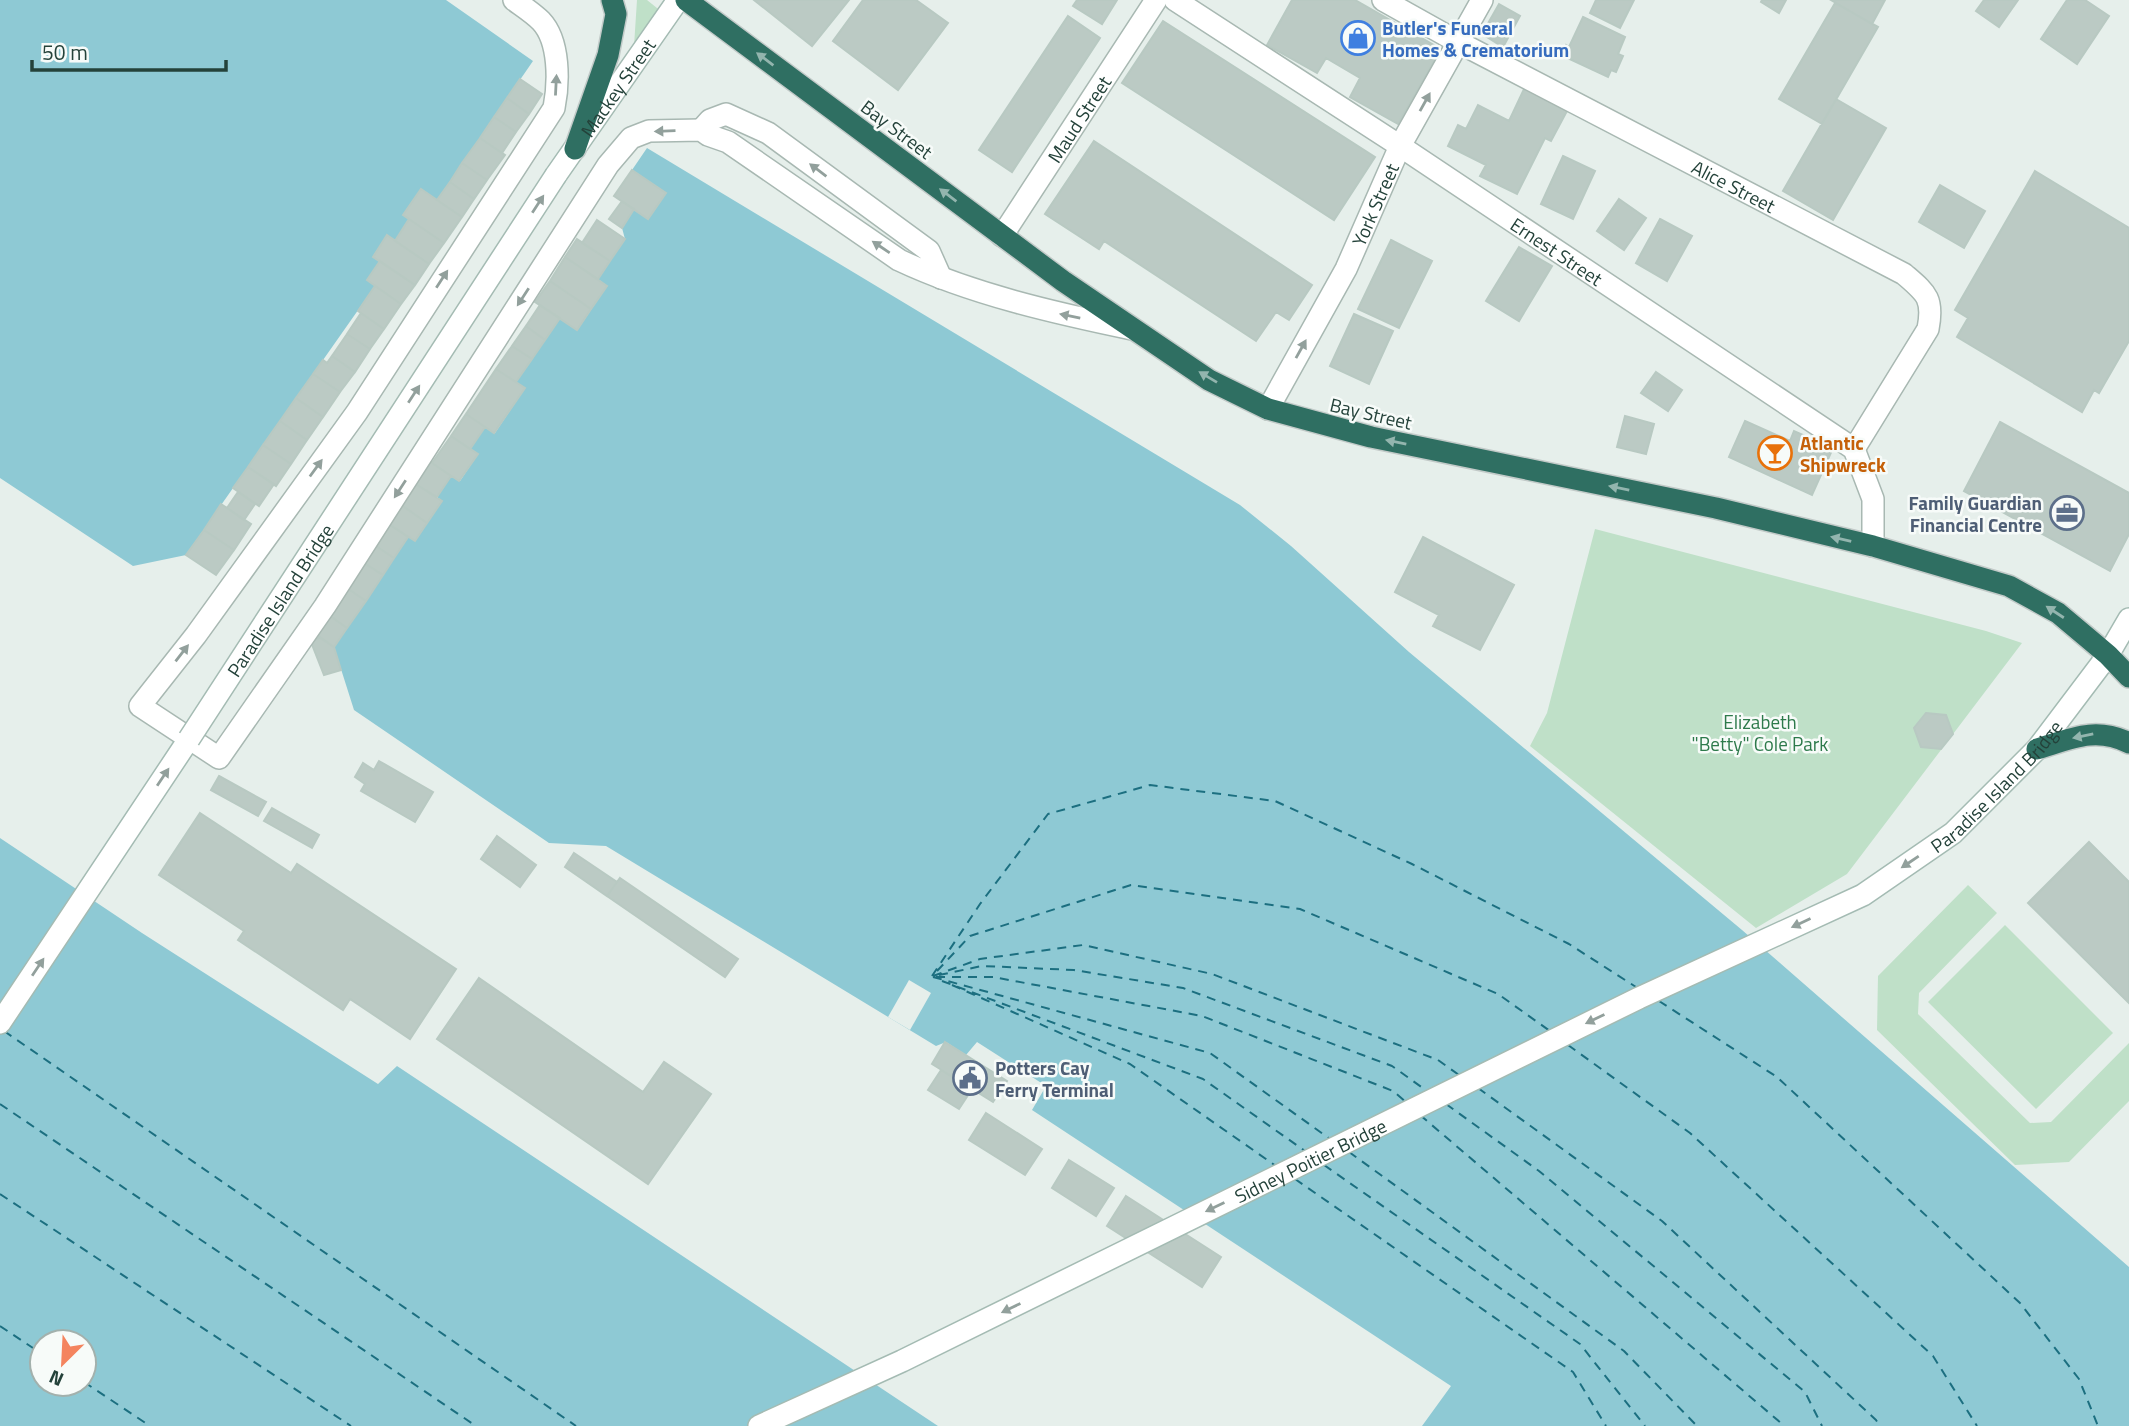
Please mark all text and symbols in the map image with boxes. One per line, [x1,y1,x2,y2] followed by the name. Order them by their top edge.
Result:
[1382,13,1569,64] place label: Butler's Funeral Homes & Crematorium
[1339,19,1377,57] shop icon: Butler's Funeral Homes & Crematorium
[32,28,226,72] scale bar
[573,32,662,142] street label: Mackey Street
[42,36,88,68] text: 50 m
[756,53,774,67] one-way arrow
[1039,69,1118,168] street label: Maud Street
[551,74,562,96] one-way arrow
[855,92,939,166] street label: Bay Street
[1419,92,1431,112] one-way arrow
[653,125,675,136] one-way arrow
[1687,152,1781,220] street label: Alice Street
[1343,158,1406,250] street label: York Street
[810,163,828,178] one-way arrow
[939,188,957,203] one-way arrow
[531,194,544,213] one-way arrow
[1505,209,1609,292] street label: Ernest Street
[872,240,890,254] one-way arrow
[436,270,449,289] one-way arrow
[517,288,530,307] one-way arrow
[1059,310,1081,321] one-way arrow
[1295,339,1307,359] one-way arrow
[1198,371,1217,384] one-way arrow
[407,385,420,404] one-way arrow
[1327,389,1415,437] street label: Bay Street
[1800,428,1886,479] place label: Atlantic Shipwreck
[1756,434,1794,472] bar icon: Atlantic Shipwreck
[1385,437,1407,448] one-way arrow
[309,459,323,477] one-way arrow
[394,479,407,499] one-way arrow
[1608,483,1630,494] one-way arrow
[1908,488,2042,539] place label: Family Guardian Financial Centre
[2048,494,2086,532] office icon: Family Guardian Financial Centre
[219,518,340,682] street label: Paradise Island Bridge
[1830,533,1852,544] one-way arrow
[2045,606,2064,619] one-way arrow
[175,644,190,662] one-way arrow
[1692,707,1828,758] park label: Elizabeth "Betty" Cole Park
[1924,714,2069,859] street label: Paradise Island Bridge
[2072,731,2094,742] one-way arrow
[157,767,170,787] one-way arrow
[1901,855,1919,869] one-way arrow
[1791,917,1811,929] one-way arrow
[31,957,44,976] one-way arrow
[1585,1014,1605,1025] one-way arrow
[995,1053,1114,1104] place label: Potters Cay Ferry Terminal
[951,1059,989,1097] public building icon: Potters Cay Ferry Terminal
[1229,1110,1391,1210] street label: Sidney Poitier Bridge
[1205,1201,1225,1212] one-way arrow
[1001,1302,1021,1313] one-way arrow
[28,1328,98,1398] north arrow
[44,1363,68,1395] text: N

